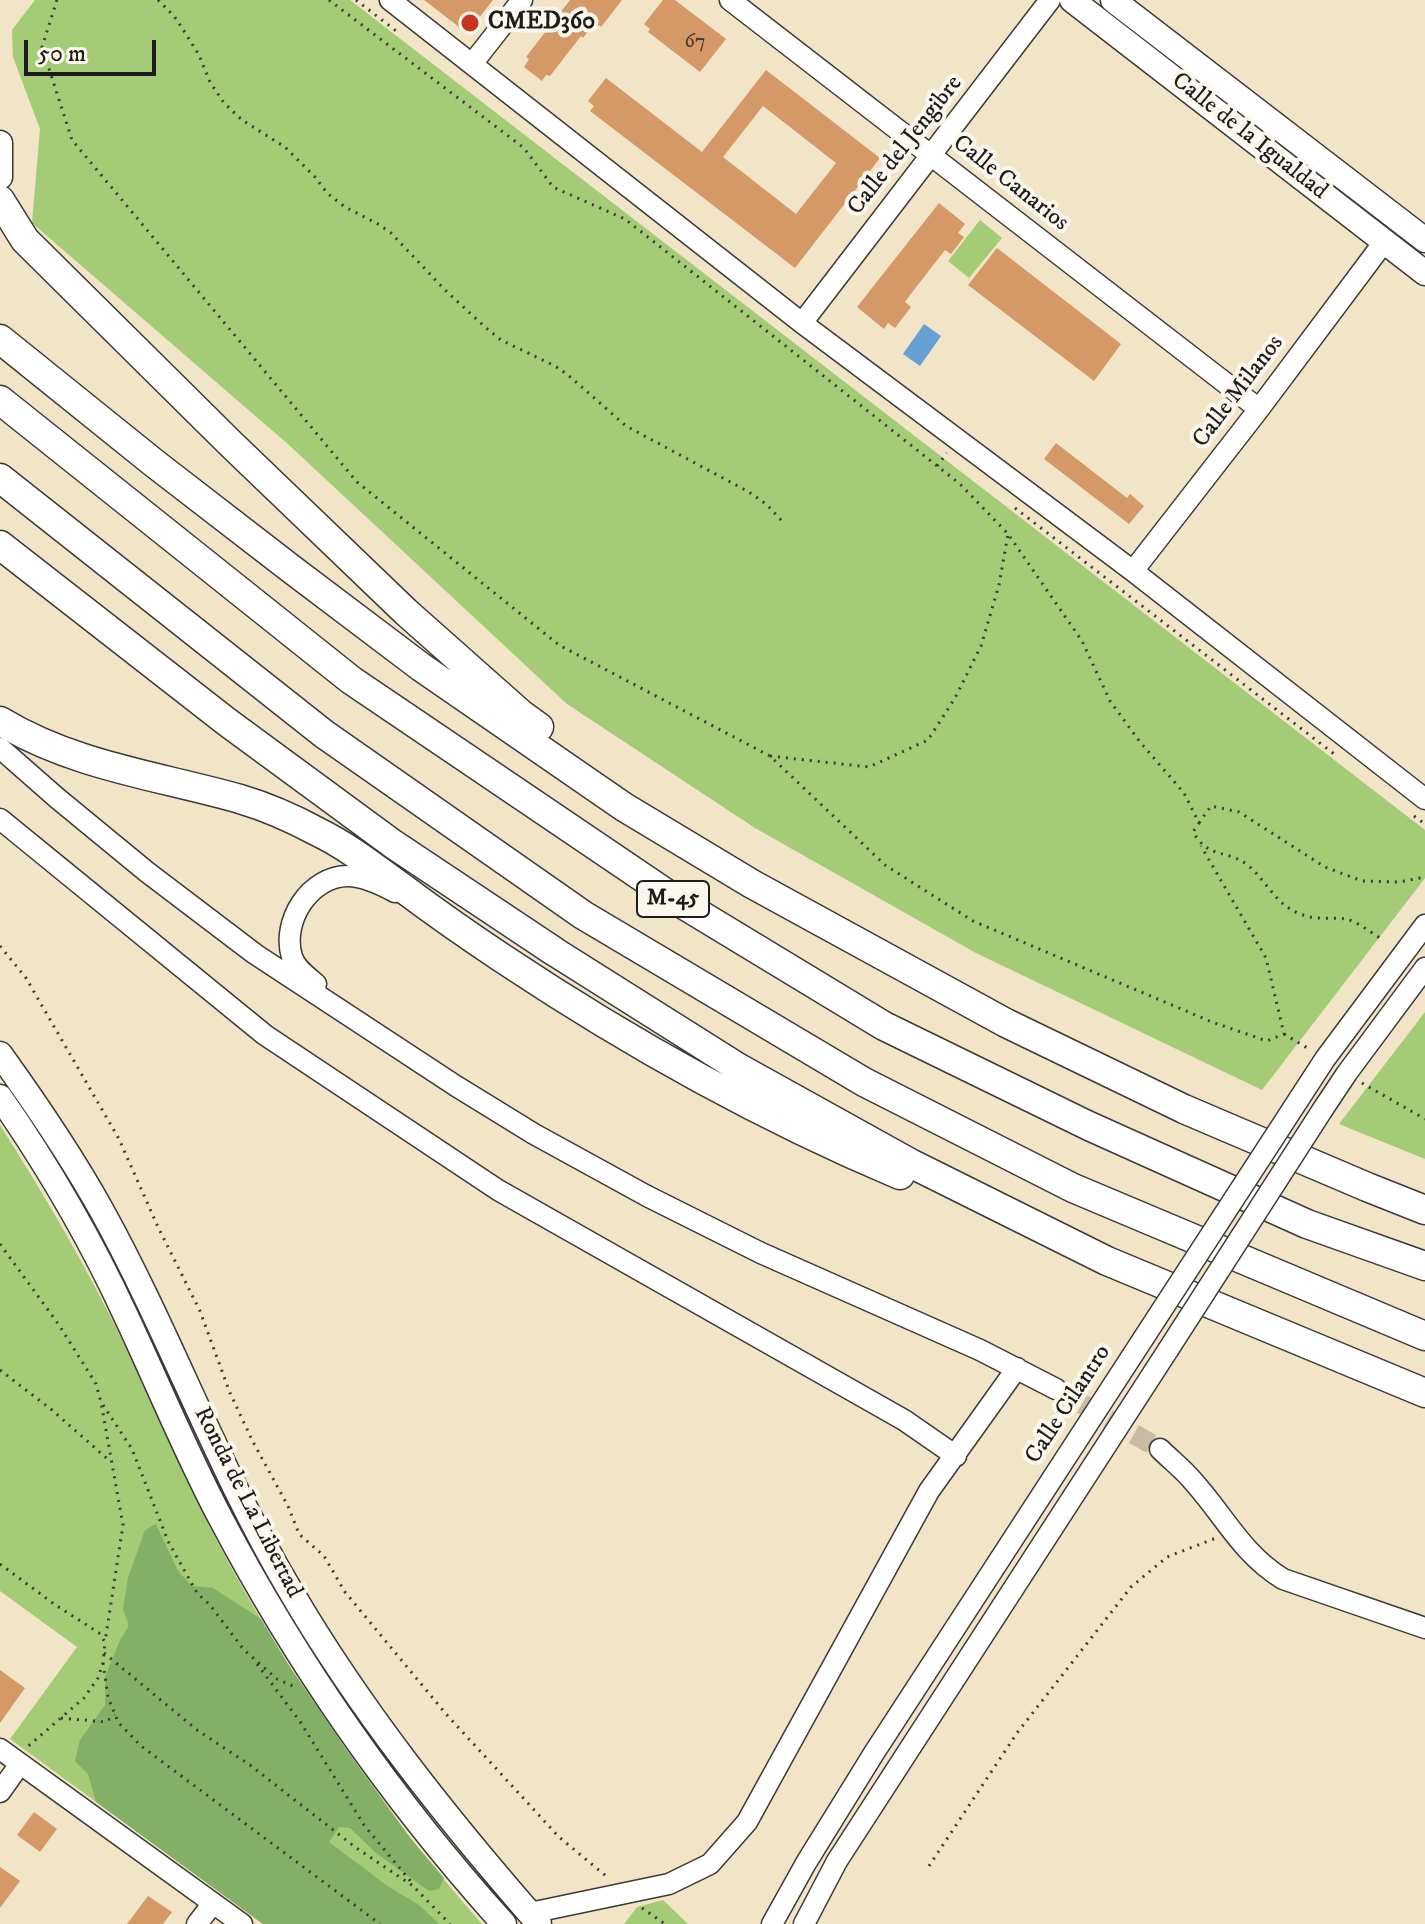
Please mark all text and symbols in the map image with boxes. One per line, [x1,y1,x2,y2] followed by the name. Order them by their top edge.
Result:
[488,9,595,37] place label: CMED360
[459,12,481,34] marker: CMED360
[28,24,160,74] scale bar
[685,31,705,55] house number: 67
[38,39,86,69] text: 50 m
[1165,67,1333,207] street label: Calle de la Igualdad
[843,70,969,222] street label: Calle del Jengibre
[946,130,1074,238] street label: Calle Canarios
[1187,330,1291,454] street label: Calle Milanos
[637,881,709,917] road number: M-45
[1020,1340,1118,1470] street label: Calle Cilantro
[186,1403,308,1603] street label: Ronda de La Libertad

